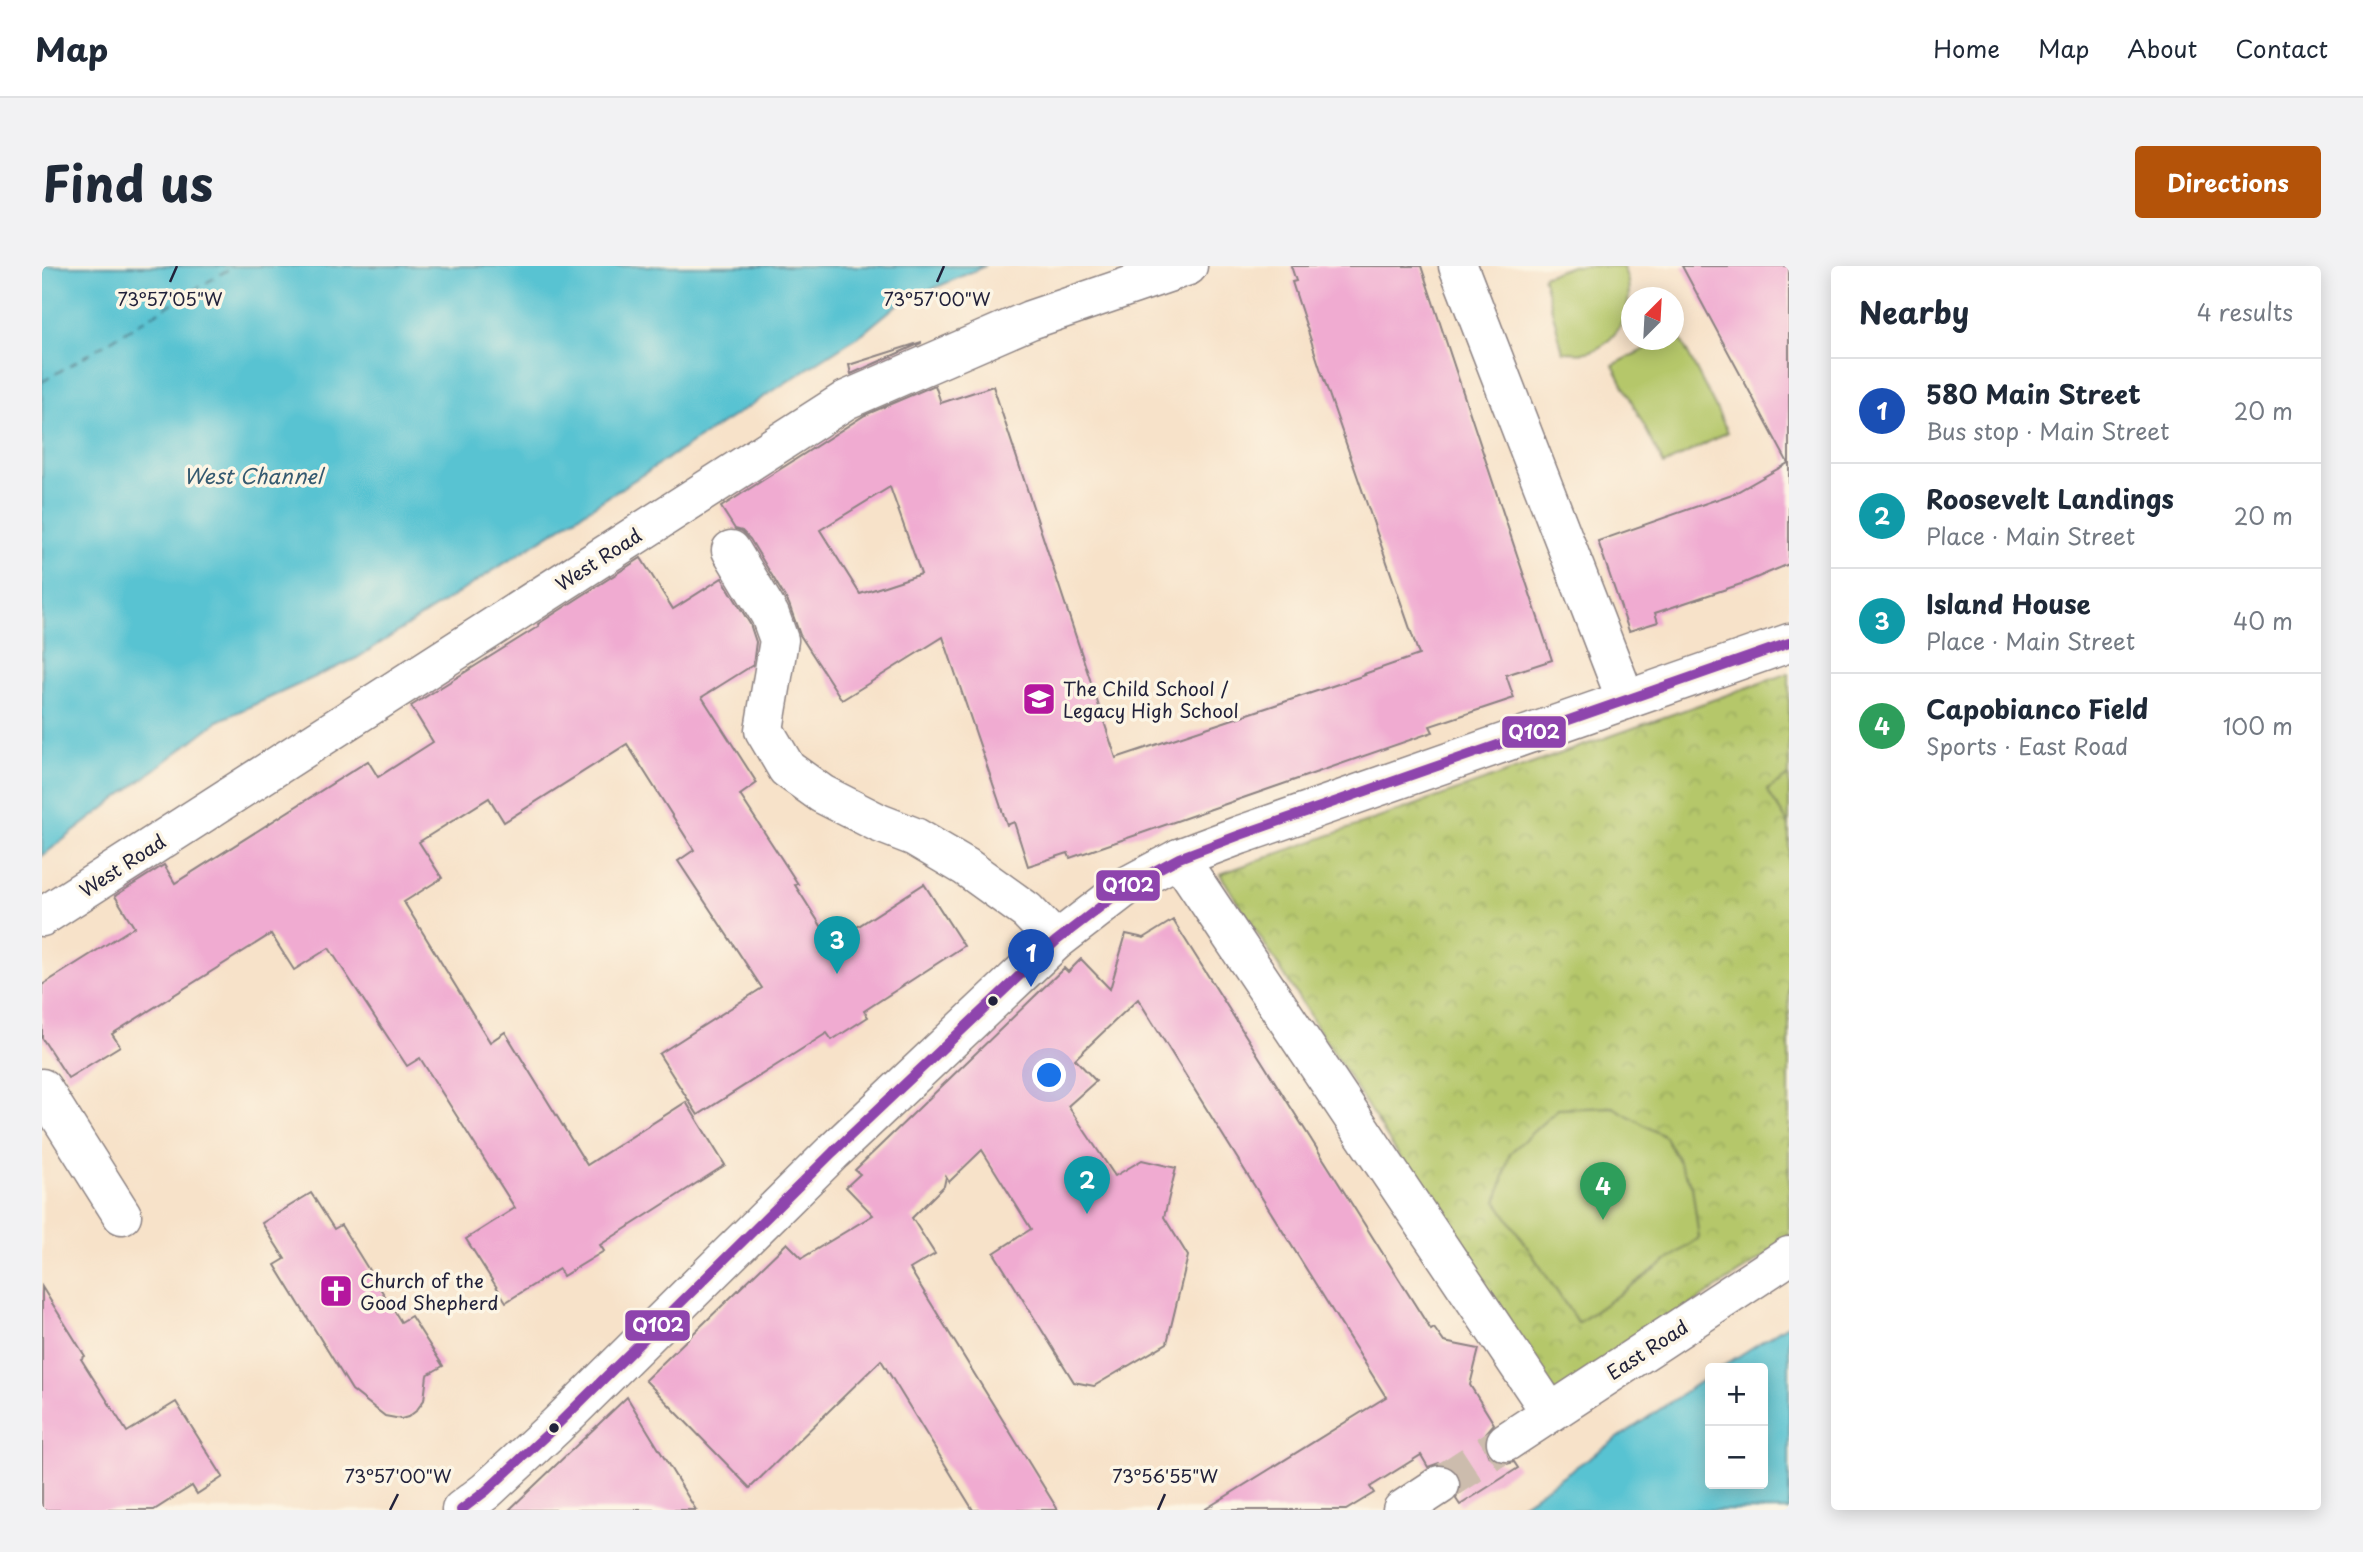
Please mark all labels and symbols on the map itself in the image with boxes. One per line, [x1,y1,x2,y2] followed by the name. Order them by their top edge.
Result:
[117,285,223,312] text: 73°57'05"W
[884,285,991,312] text: 73°57'00"W
[1621,287,1684,350] north arrow
[183,459,326,491] water label: West Channel
[549,521,647,597] street label: West Road
[1063,674,1239,724] place label: The Child School / Legacy High School
[1020,680,1058,718] school or university icon: The Child School / Legacy High School
[1501,715,1567,749] line badge: Q102
[1508,717,1560,745] text: Q102
[73,827,171,903] street label: West Road
[1095,869,1161,902] line badge: Q102
[1102,870,1154,898] text: Q102
[814,916,860,974] pin: 3
[1008,929,1054,987] pin: 1
[986,994,1000,1008] unlabelled marker
[1032,1058,1066,1092] your location
[1064,1156,1110,1214] pin: 2
[1580,1162,1626,1220] pin: 4
[360,1266,499,1316] place label: Church of the Good Shepherd
[317,1272,355,1310] church icon: Church of the Good Shepherd
[624,1309,691,1342] line badge: Q102
[632,1310,684,1338] text: Q102
[1601,1312,1693,1386] street label: East Road
[547,1421,561,1435] unlabelled marker
[345,1462,452,1489] text: 73°57'00"W
[1112,1462,1218,1489] text: 73°56'55"W

